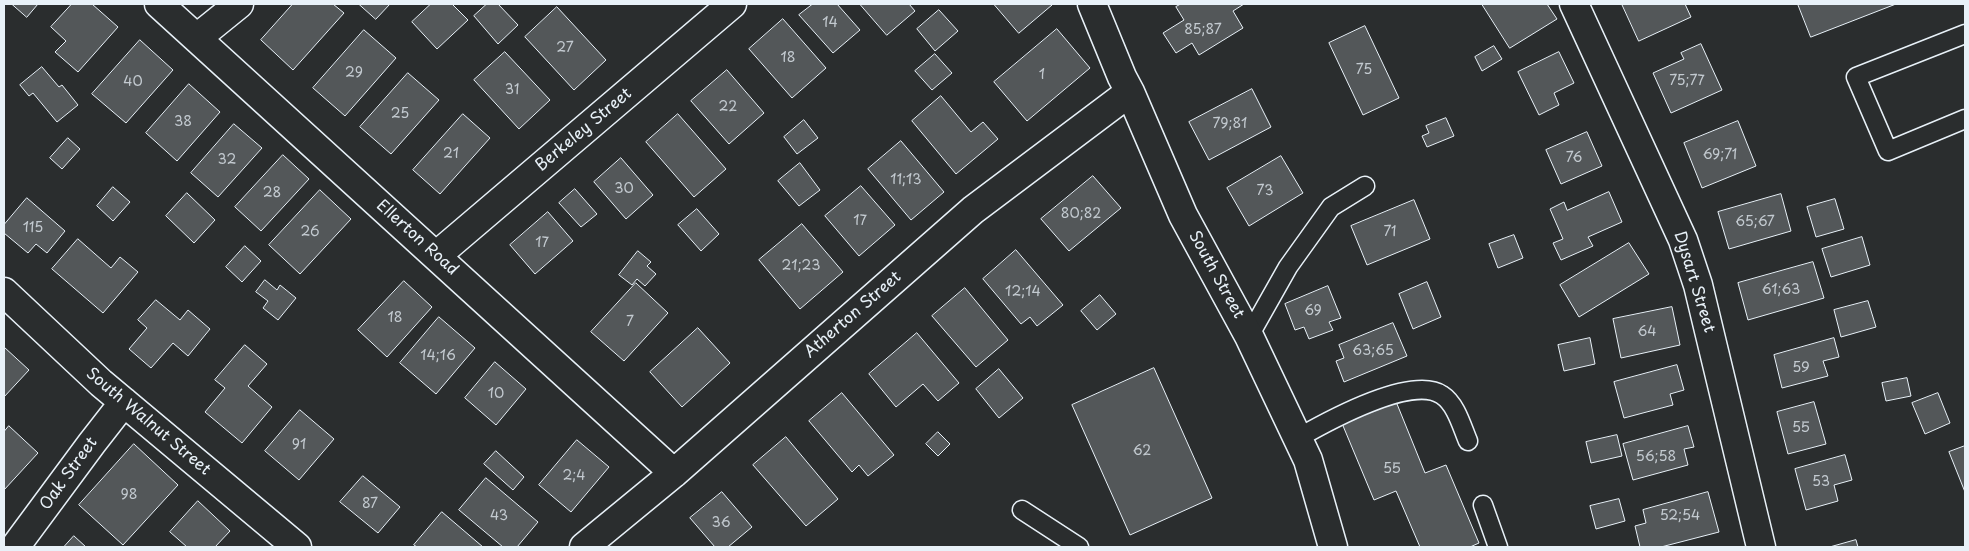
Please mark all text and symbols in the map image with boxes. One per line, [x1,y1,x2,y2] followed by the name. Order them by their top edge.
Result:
[822,15,838,31] house number: 14
[1184,22,1222,38] house number: 85;87
[556,40,574,56] house number: 27
[780,50,796,66] house number: 18
[1356,62,1372,78] house number: 75
[345,65,363,81] house number: 29
[1039,67,1045,83] house number: 1
[1669,73,1705,89] house number: 75;77
[123,74,143,90] house number: 40
[505,82,519,98] house number: 31
[532,84,636,176] street label: Berkeley Street
[719,99,737,115] house number: 22
[391,106,409,122] house number: 25
[174,114,192,130] house number: 38
[1213,116,1247,132] house number: 79;81
[443,146,459,162] house number: 21
[1703,147,1737,163] house number: 69;71
[1566,150,1582,166] house number: 76
[218,152,236,168] house number: 32
[890,172,922,188] house number: 11;13
[614,181,634,197] house number: 30
[1257,183,1273,199] house number: 73
[263,185,281,201] house number: 28
[372,196,462,280] street label: Ellerton Road
[1061,206,1101,222] house number: 80;82
[853,213,867,229] house number: 17
[1735,214,1775,230] house number: 65;67
[23,220,43,236] house number: 115
[300,224,320,240] house number: 26
[1383,224,1397,240] house number: 71
[1184,228,1248,322] street label: South Street
[1669,229,1719,335] street label: Dysart Street
[535,235,549,251] house number: 17
[781,258,821,274] house number: 21;23
[801,268,905,362] street label: Atherton Street
[1762,282,1800,298] house number: 61;63
[1005,284,1041,300] house number: 12;14
[1304,303,1322,319] house number: 69
[387,310,403,326] house number: 18
[626,314,634,330] house number: 7
[1637,324,1657,340] house number: 64
[1352,343,1394,359] house number: 63;65
[420,348,456,364] house number: 14;16
[1792,360,1810,376] house number: 59
[82,364,214,480] street label: South Walnut Street
[488,386,504,402] house number: 10
[1792,420,1810,436] house number: 55
[36,434,102,514] street label: Oak Street
[292,437,306,453] house number: 91
[1133,443,1151,459] house number: 62
[1636,449,1676,465] house number: 56;58
[1383,461,1401,477] house number: 55
[562,468,586,484] house number: 2;4
[1812,474,1830,490] house number: 53
[121,487,137,503] house number: 98
[362,496,378,512] house number: 87
[490,508,508,524] house number: 43
[1660,508,1700,524] house number: 52;54
[711,515,731,531] house number: 36

